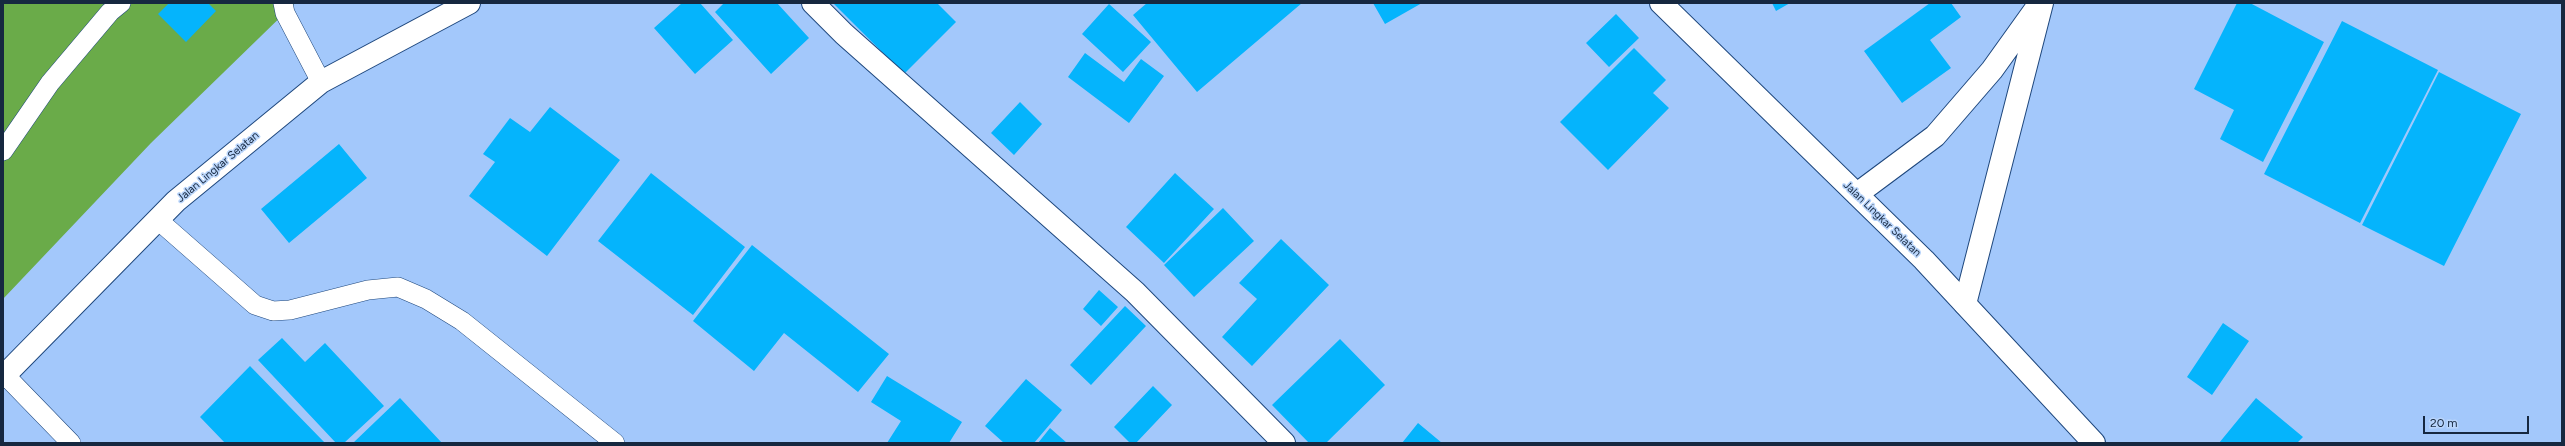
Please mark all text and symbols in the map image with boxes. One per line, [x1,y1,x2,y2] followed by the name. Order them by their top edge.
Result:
[174,129,262,205] street label: Jalan Lingkar Selatan
[1840,178,1924,260] street label: Jalan Lingkar Selatan
[2425,408,2531,434] scale bar
[2430,416,2458,430] text: 20 m

